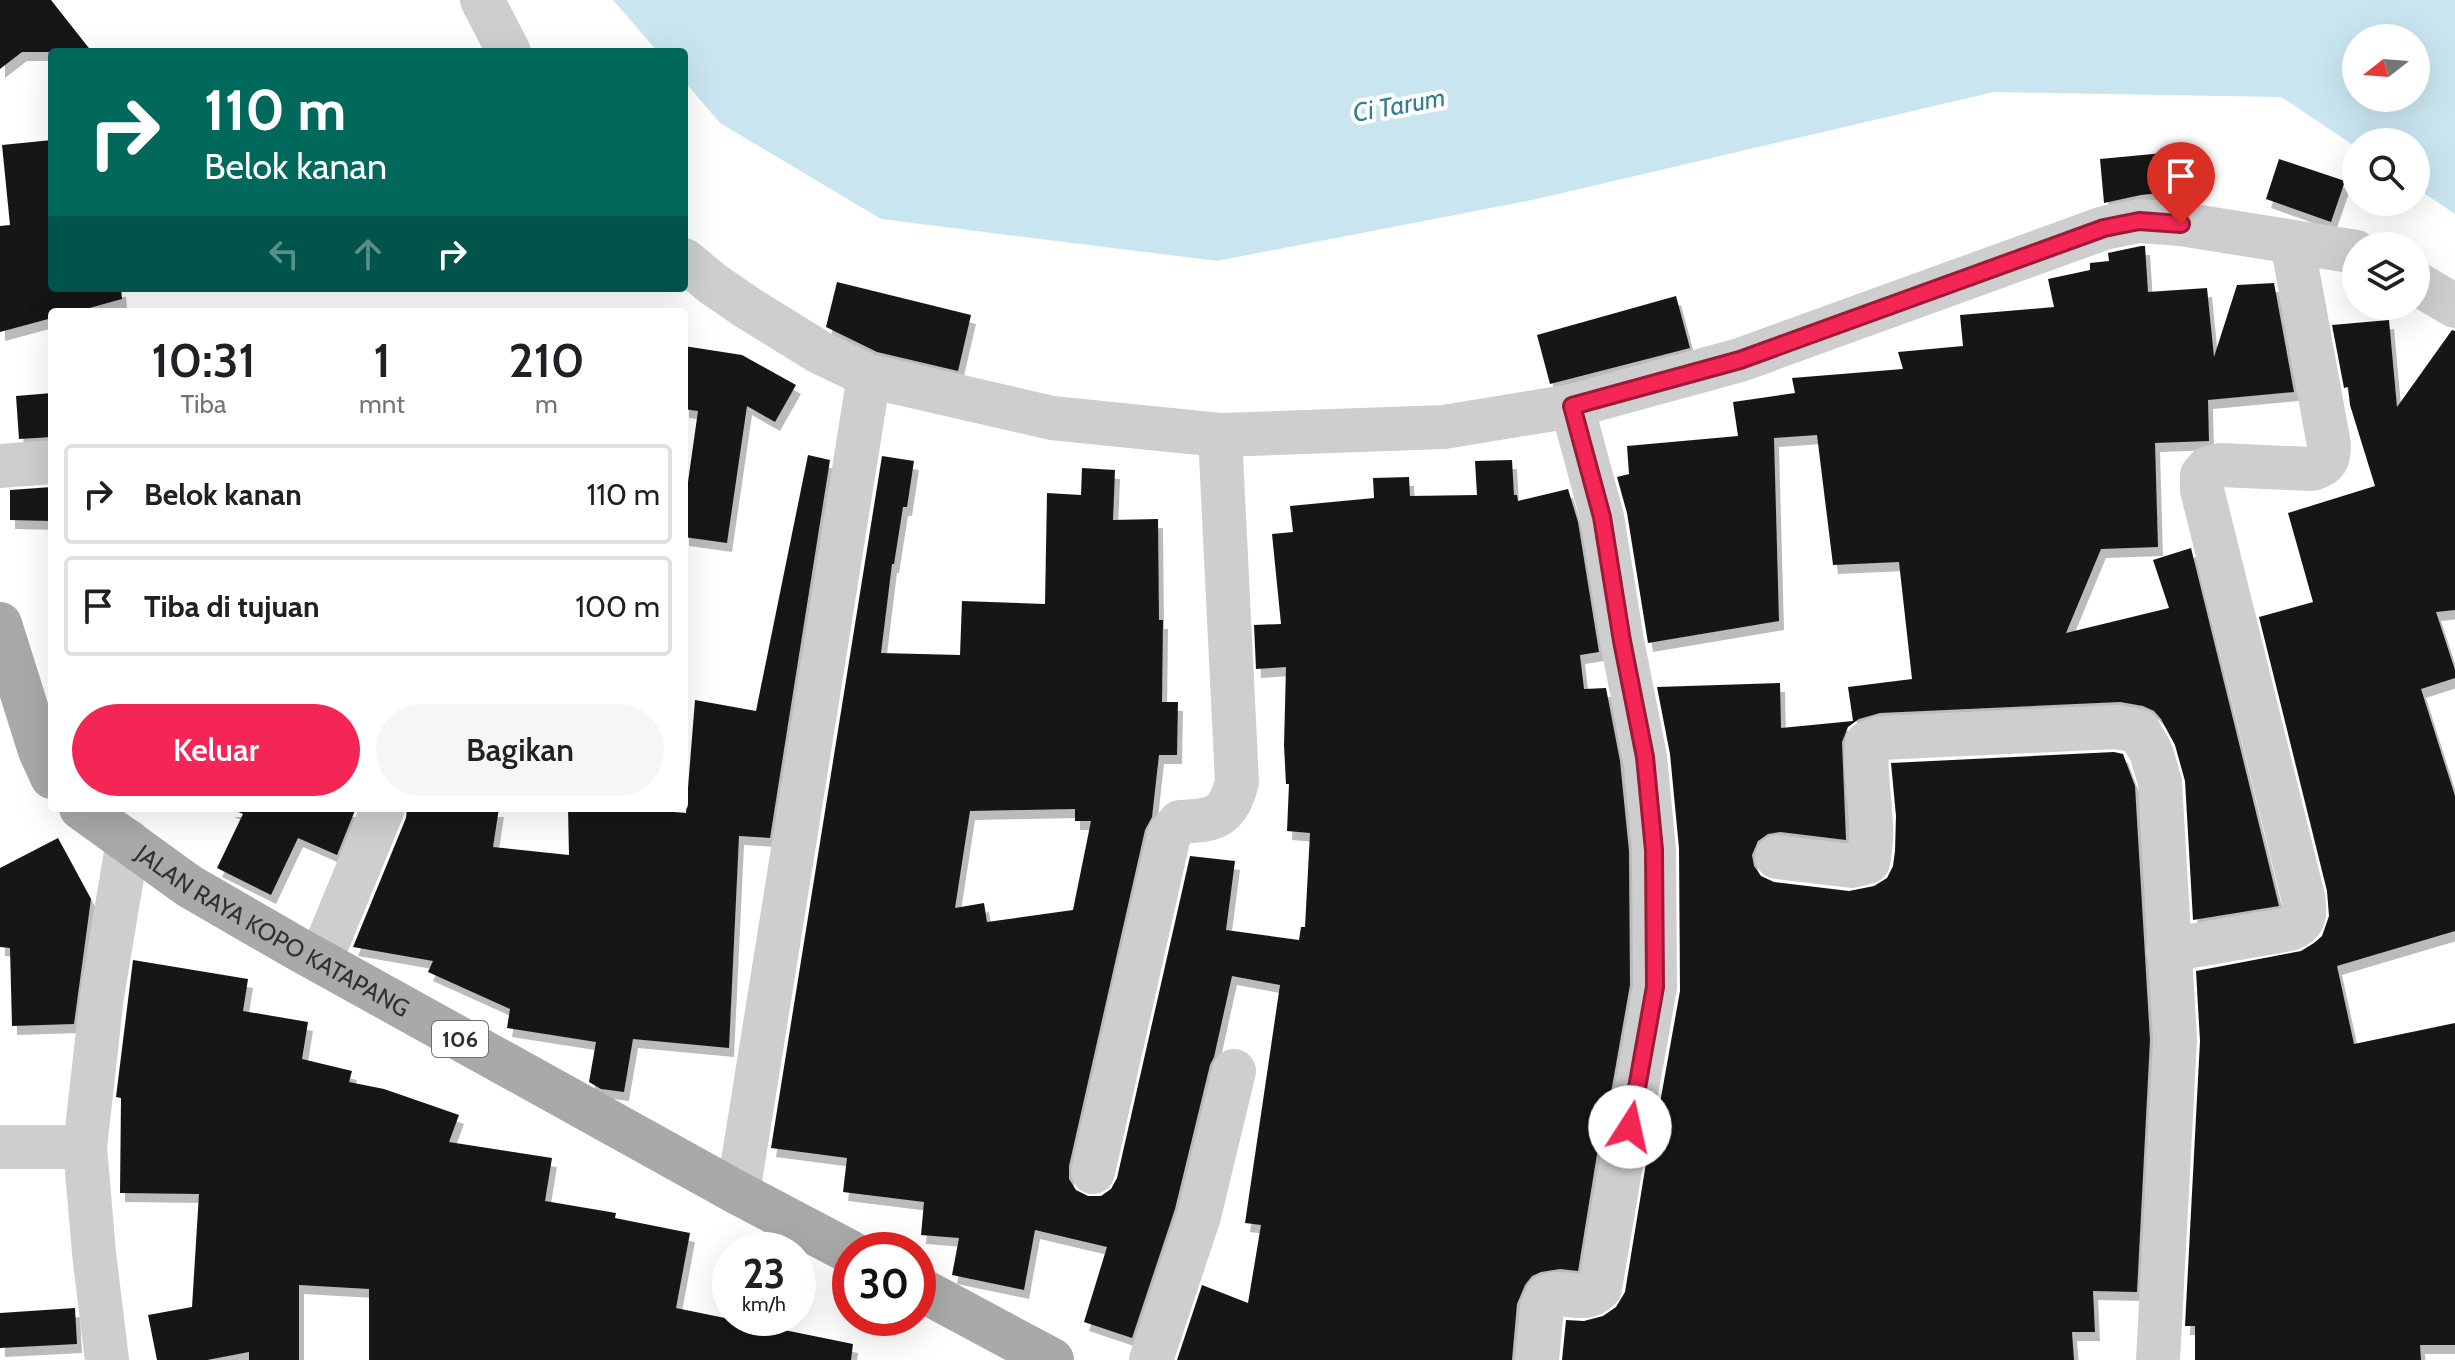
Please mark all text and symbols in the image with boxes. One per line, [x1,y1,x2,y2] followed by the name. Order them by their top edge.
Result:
[2342,24,2430,112] north arrow
[2342,24,2430,320] map controls
[204,76,346,144] text: 110 m
[72,80,176,184] icon: right
[1350,81,1448,129] water label: Ci Tarum
[2342,128,2430,216] button: search
[2147,142,2215,224] pin
[204,144,387,188] text: Belok kanan
[2159,154,2203,198] icon: arrive
[262,232,306,276] icon: left
[346,232,390,276] icon: ahead
[430,232,474,276] icon: right
[2342,232,2430,320] button: layers
[152,331,256,389] text: 10:31
[373,331,390,389] text: 1
[508,331,584,389] text: 210
[180,388,227,420] text: Tiba
[359,388,405,420] text: mnt
[535,388,558,420] text: m
[76,472,120,516] icon: right
[144,476,302,513] text: Belok kanan
[586,476,660,513] text: 110 m
[76,584,120,628] icon: arrive
[144,588,320,625] text: Tiba di tujuan
[575,588,660,625] text: 100 m
[72,704,360,796] button: Keluar
[376,704,664,796] button: Bagikan
[130,837,415,1023] street label: JALAN RAYA KOPO KATAPANG
[432,1021,488,1057] road number: 106
[1588,1085,1672,1169] position arrow
[832,1232,936,1336] speed limit sign: 30
[743,1249,785,1298] text: 23
[742,1292,786,1316] text: km/h

